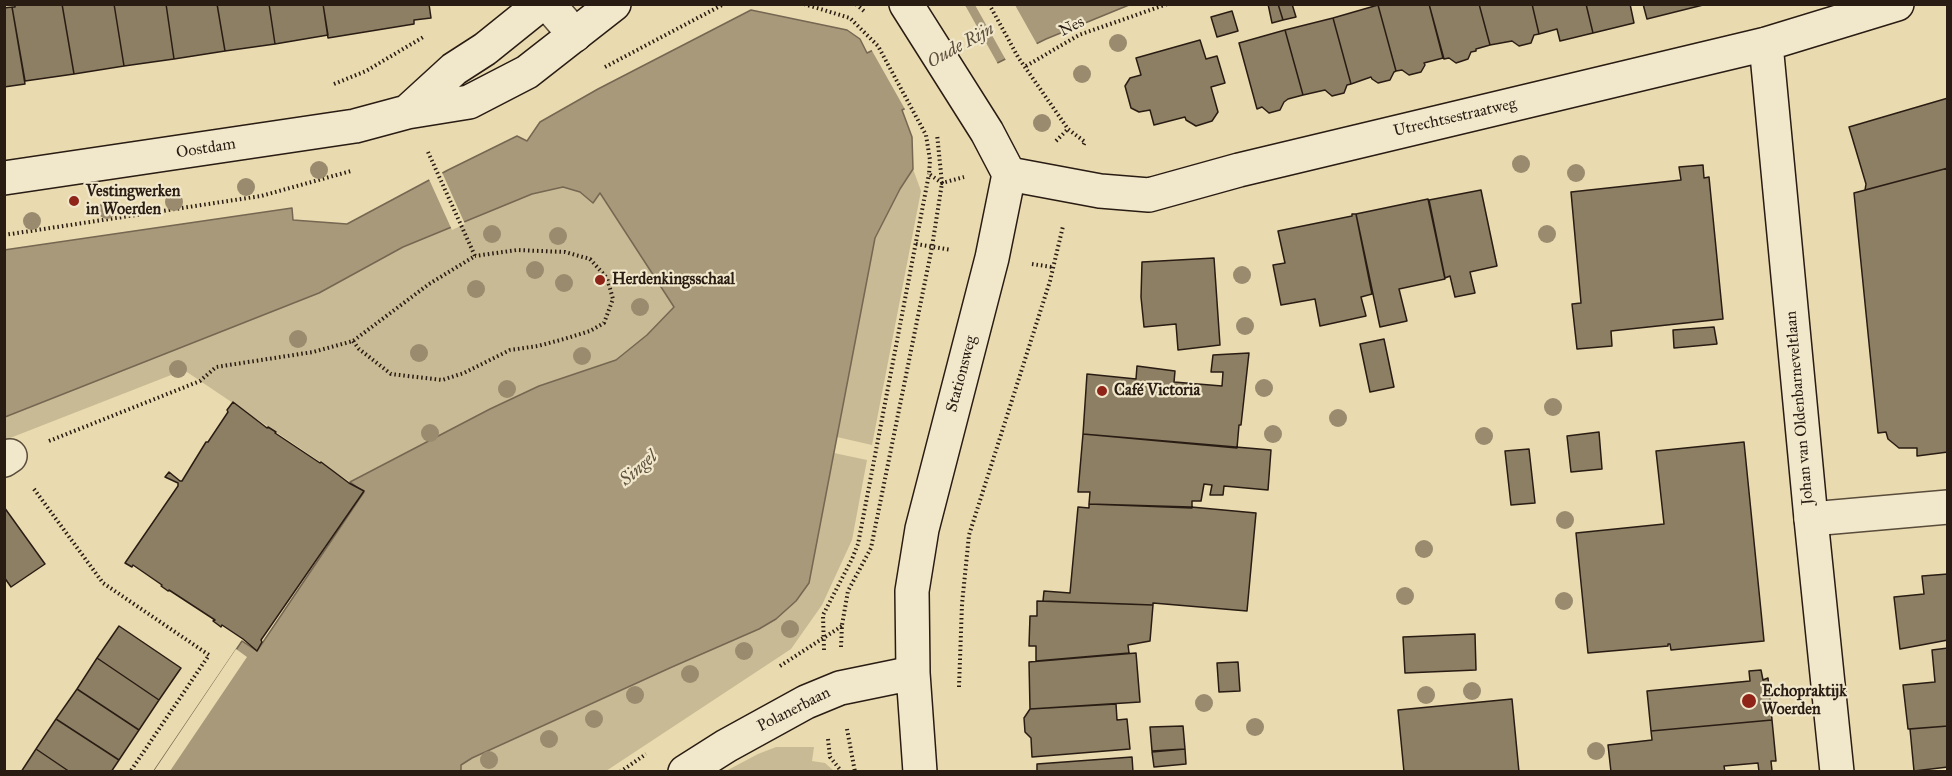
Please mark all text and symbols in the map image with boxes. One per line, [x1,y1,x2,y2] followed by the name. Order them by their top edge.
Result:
[1056,13,1088,41] street label: Nes
[924,19,998,73] water label: Oude Rijn
[1392,95,1518,141] street label: Utrechtsestraatweg
[175,135,237,163] street label: Oostdam
[86,182,180,220] place label: Vestingwerken in Woerden
[67,194,81,208] marker: Vestingwerken in Woerden
[612,270,735,290] place label: Herdenkingsschaal
[593,273,607,287] marker: Herdenkingsschaal
[1782,310,1818,506] street label: Johan van Oldenbarneveltlaan
[943,333,981,415] street label: Stationsweg
[1114,381,1200,401] place label: Café Victoria
[1095,384,1109,398] marker: Café Victoria
[616,447,662,491] water label: Singel
[1762,682,1847,720] place label: Echopraktijk Woerden
[754,683,834,737] street label: Polanerbaan
[1740,692,1758,710] marker: Echopraktijk Woerden

